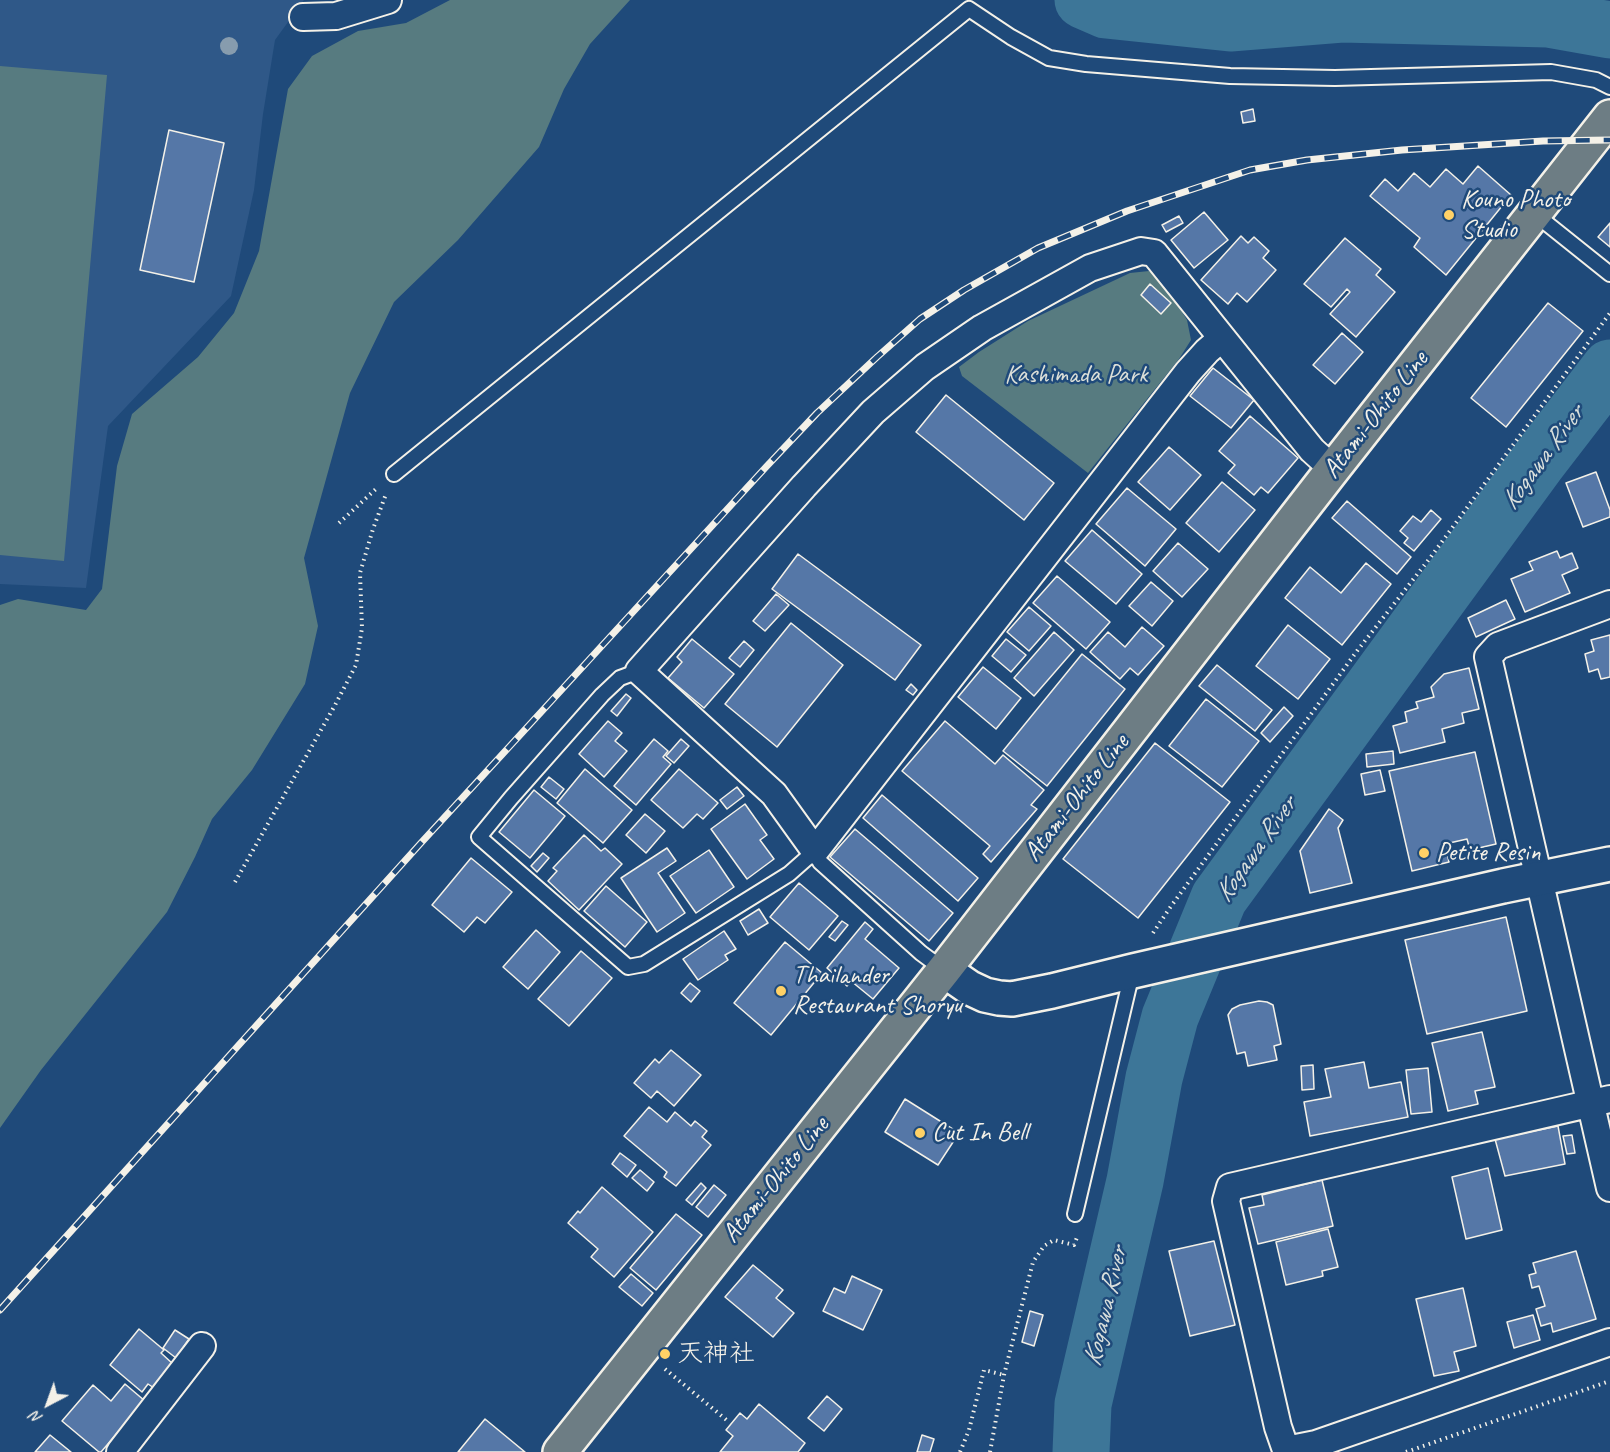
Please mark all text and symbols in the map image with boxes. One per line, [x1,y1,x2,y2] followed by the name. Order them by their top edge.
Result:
[1461,184,1570,246] place label: Kouno Photo Studio
[1442,208,1456,222] marker: Kouno Photo Studio
[1317,345,1435,485] street label: Atami-Ohito Line
[1004,359,1148,391] park label: Kashimada Park
[1494,400,1592,516] water label: Kogawa River
[1018,728,1136,868] street label: Atami-Ohito Line
[1208,791,1304,909] water label: Kogawa River
[1436,837,1540,869] place label: Petite Resin
[1417,846,1431,860] marker: Petite Resin
[793,960,962,1022] place label: Thailander Restaurant Shoryu
[774,984,788,998] marker: Thailander Restaurant Shoryu
[716,1111,836,1249] street label: Atami-Ohito Line
[932,1117,1028,1149] place label: Cut In Bell
[913,1126,927,1140] marker: Cut In Bell
[1077,1244,1135,1370] water label: Kogawa River
[677,1338,755,1370] place label: 天神社
[658,1347,672,1361] marker: 天神社
[18,1374,78,1434] north arrow
[26,1407,46,1428] text: N

